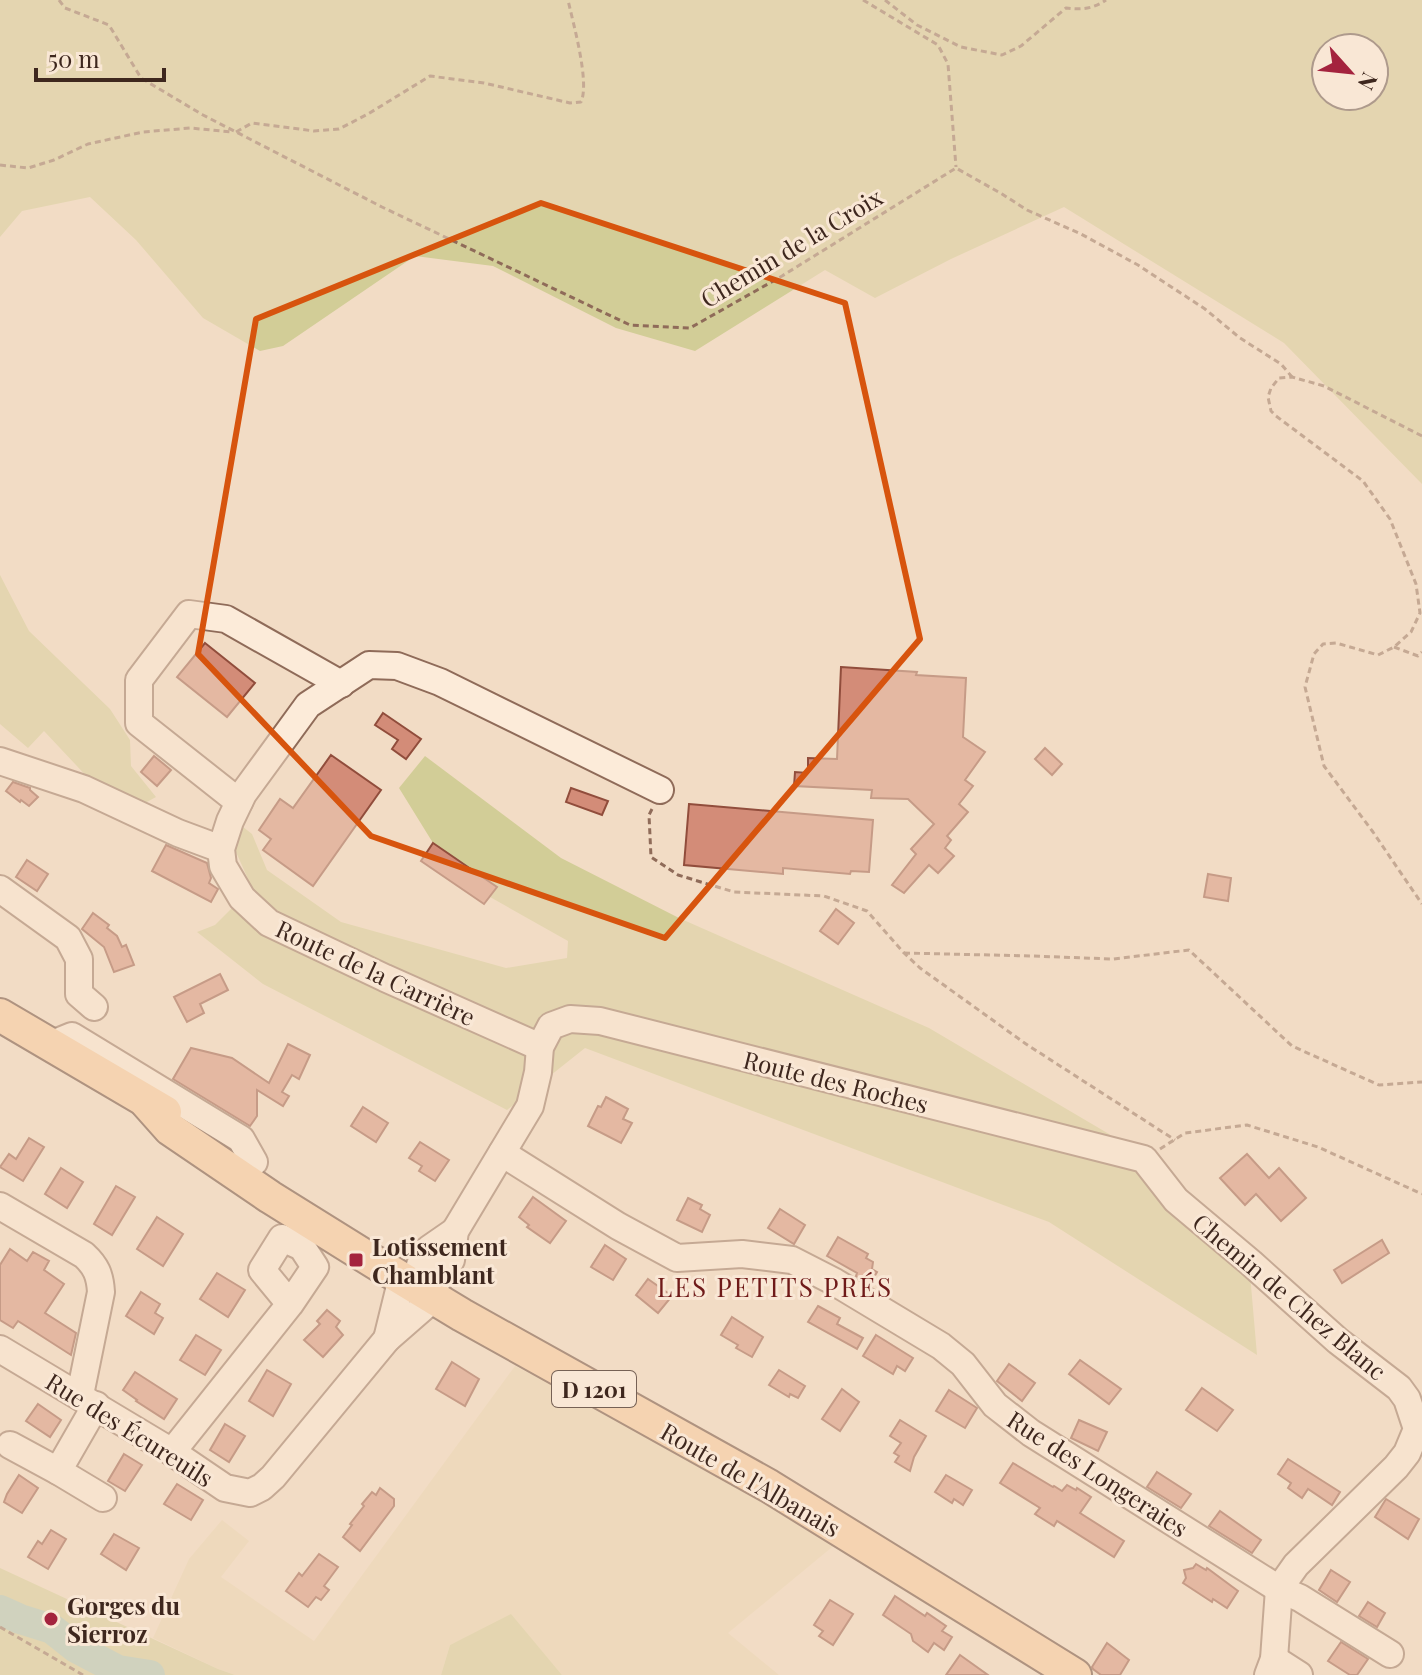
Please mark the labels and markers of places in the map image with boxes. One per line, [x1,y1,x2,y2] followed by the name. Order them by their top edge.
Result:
[372,1230,508,1290] place label: Lotissement Chamblant
[347,1251,365,1269] marker: Lotissement Chamblant
[67,1589,180,1649] place label: Gorges du Sierroz
[42,1610,60,1628] marker: Gorges du Sierroz

